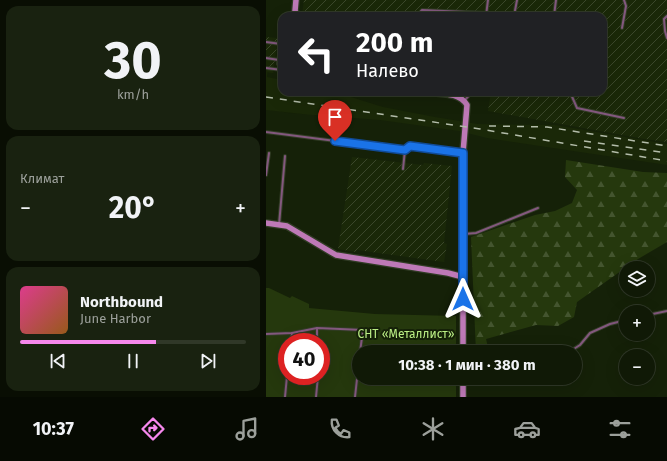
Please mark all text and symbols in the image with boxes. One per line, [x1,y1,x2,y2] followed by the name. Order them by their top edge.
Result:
[356,26,434,59] text: 200 m
[290,28,342,80] icon: left
[104,29,162,92] text: 30
[356,60,419,82] text: Налево
[117,87,149,102] text: km/h
[318,100,352,141] pin
[324,106,346,128] icon: arrive
[20,171,64,186] text: Климат
[109,190,157,226] text: 20°
[20,195,31,222] text: −
[235,195,246,222] text: +
[619,261,655,385] map controls
[619,261,655,297] button: layers
[442,278,484,320] position arrow
[80,293,163,311] text: Northbound
[619,305,655,341] button: +
[80,311,151,326] text: June Harbor
[357,327,455,341] park label: СНТ «Металлист»
[278,333,330,385] speed limit sign: 40
[619,349,655,385] button: −
[47,350,69,372] icon: previous
[122,350,144,372] icon: pause
[197,350,219,372] icon: next
[398,356,536,374] text: 10:38 · 1 мин · 380 m
[139,415,167,443] icon: directions
[233,415,261,443] icon: music
[326,415,354,443] icon: phone
[419,415,447,443] icon: climate
[513,415,541,443] icon: car
[606,415,634,443] icon: filters
[33,418,74,440] text: 10:37

